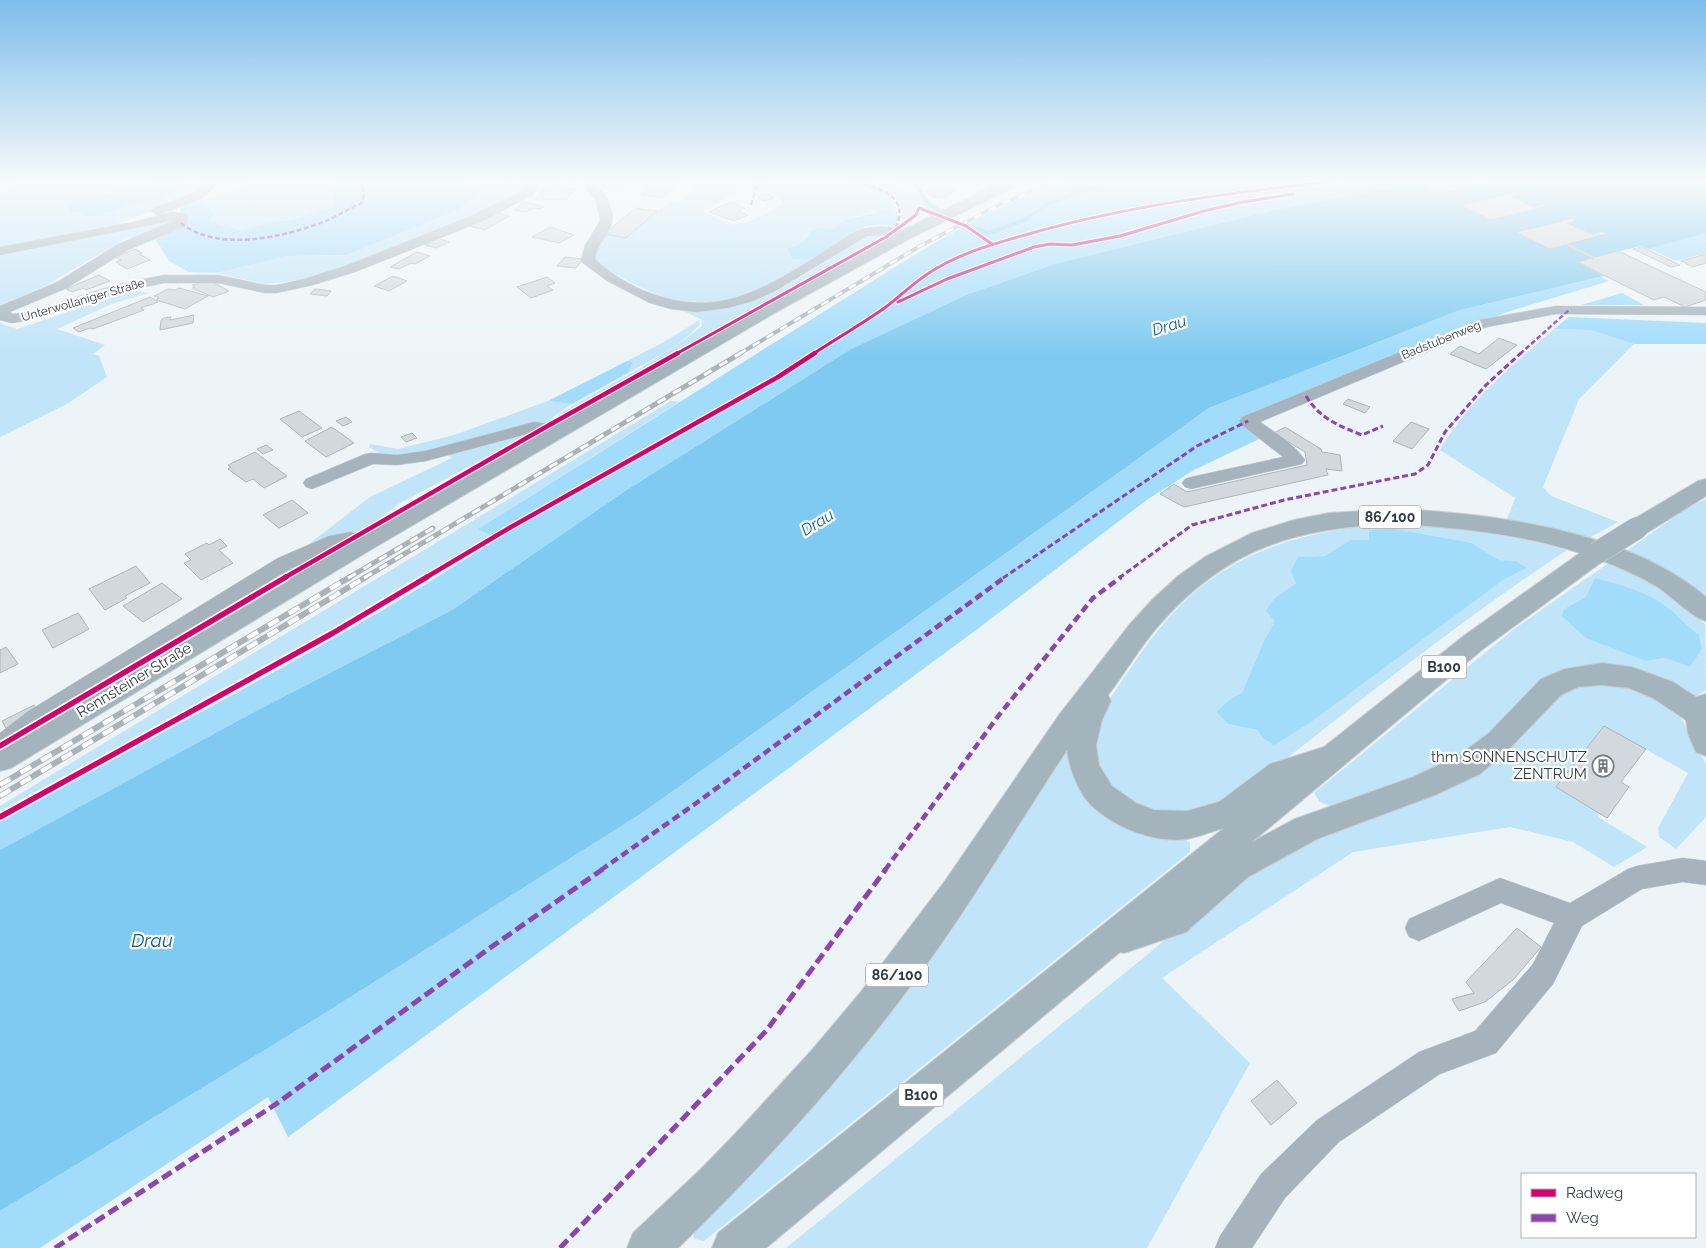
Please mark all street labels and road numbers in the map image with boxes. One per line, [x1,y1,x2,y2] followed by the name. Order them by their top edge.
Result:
[20,276,146,324] street label: Unterwollaniger Straße
[1399,318,1483,362] street label: Badstubenweg
[1359,506,1421,528] road number: 86/100
[73,638,195,721] street label: Rennsteiner Straße
[1422,656,1466,679] road number: B100
[866,964,928,986] road number: 86/100
[898,1084,944,1106] road number: B100

